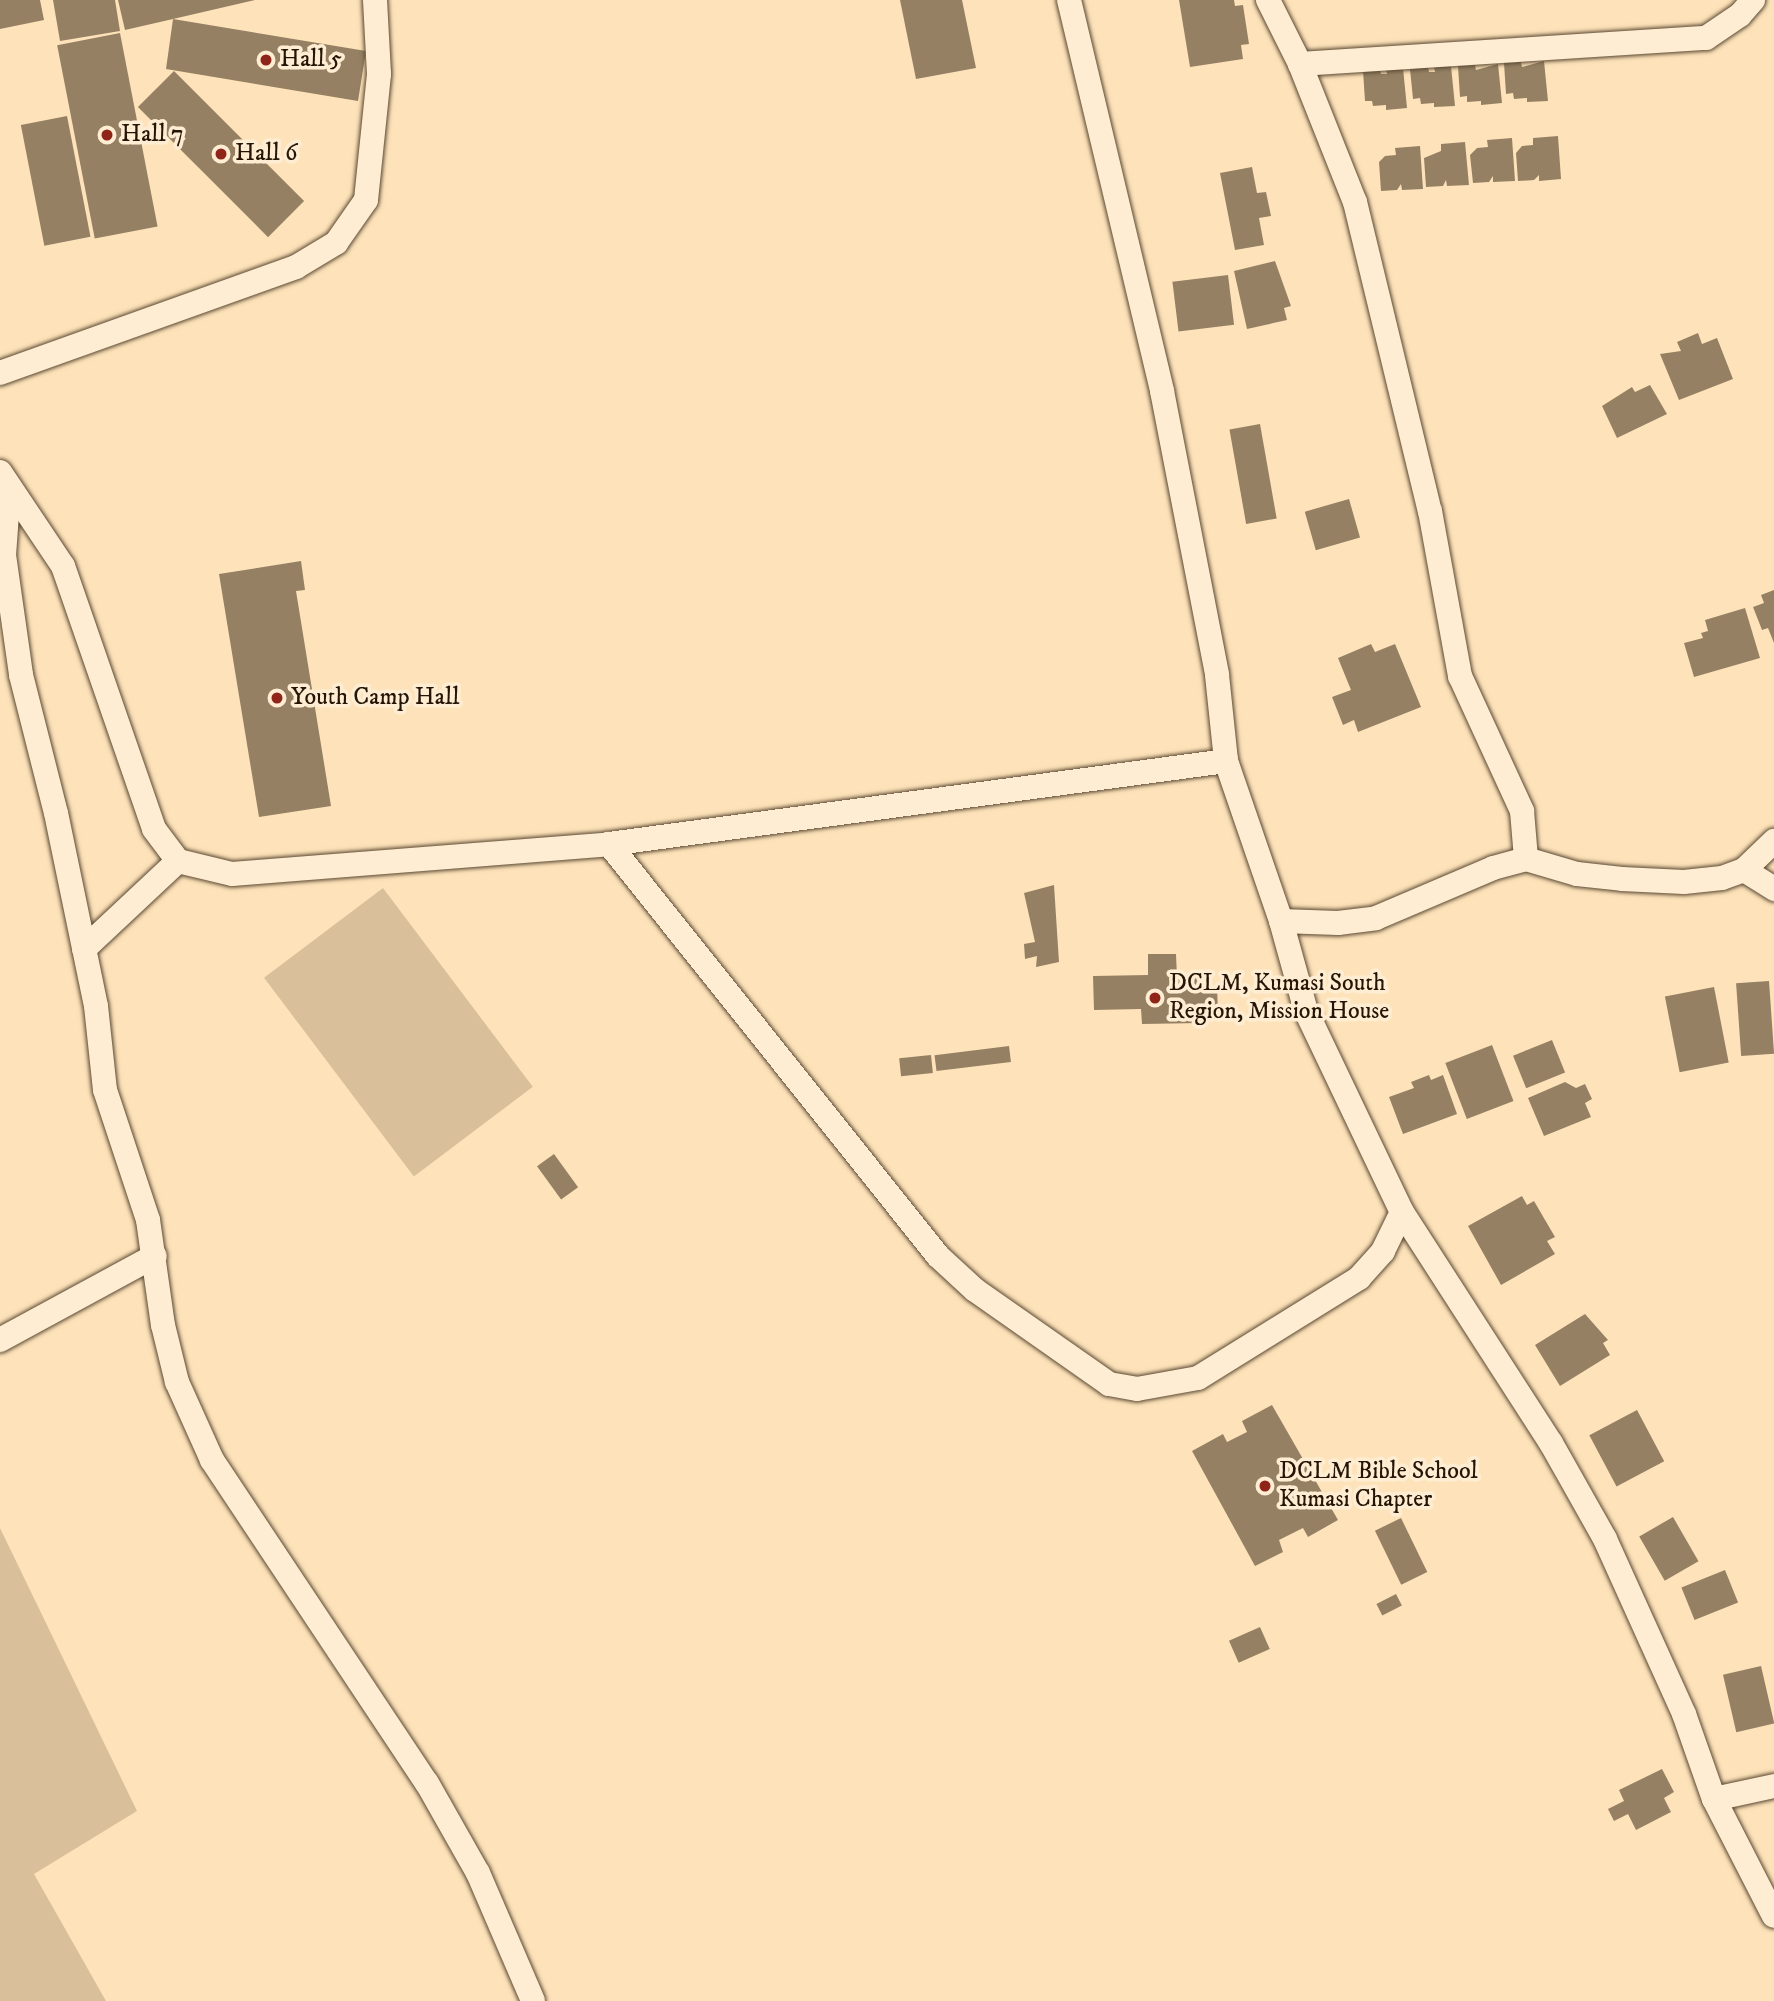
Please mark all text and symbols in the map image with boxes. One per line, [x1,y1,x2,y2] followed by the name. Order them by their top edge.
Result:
[280,46,342,74] place label: Hall 5
[258,52,274,68] marker: Hall 5
[121,121,184,149] place label: Hall 7
[99,127,115,143] marker: Hall 7
[235,140,297,168] place label: Hall 6
[213,146,229,162] marker: Hall 6
[291,684,459,712] place label: Youth Camp Hall
[269,690,285,706] marker: Youth Camp Hall
[1169,970,1389,1026] place label: DCLM, Kumasi South Region, Mission House
[1147,990,1163,1006] marker: DCLM, Kumasi South Region, Mission House
[1279,1458,1478,1514] place label: DCLM Bible School Kumasi Chapter
[1257,1478,1273,1494] marker: DCLM Bible School Kumasi Chapter

